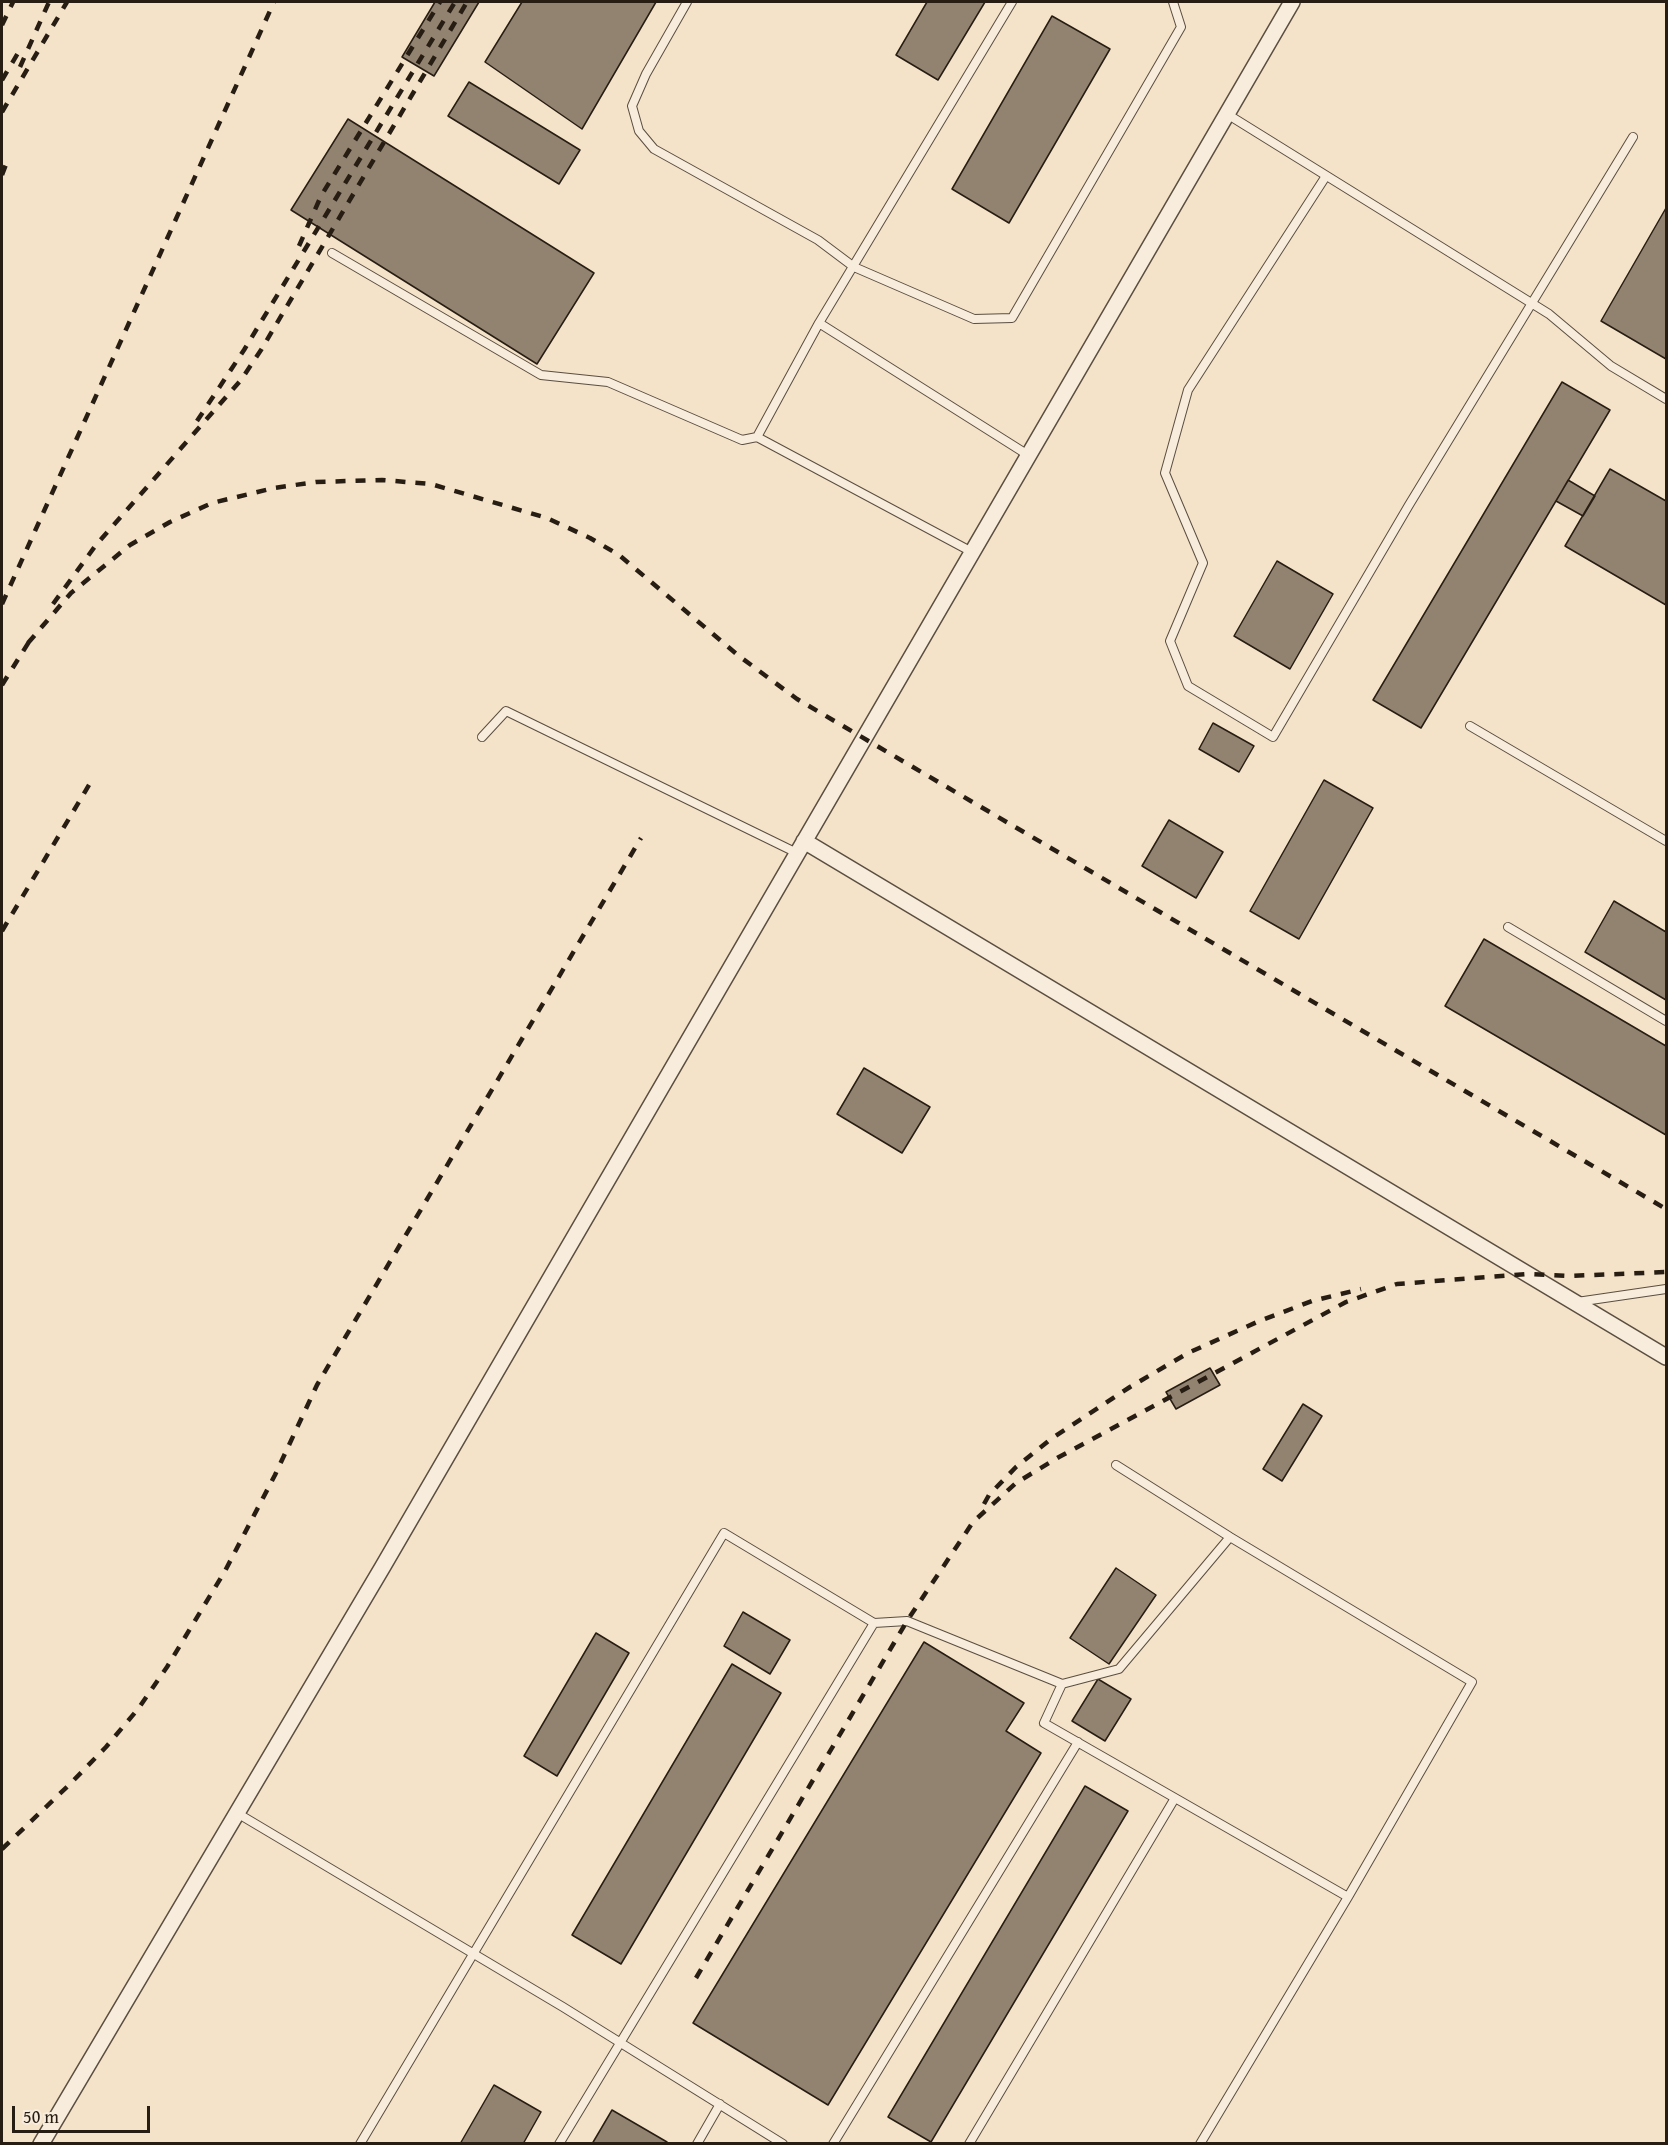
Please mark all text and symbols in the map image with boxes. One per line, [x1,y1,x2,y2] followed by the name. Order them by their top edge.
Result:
[15,2094,153,2132] scale bar
[23,2103,59,2130] text: 50 m

